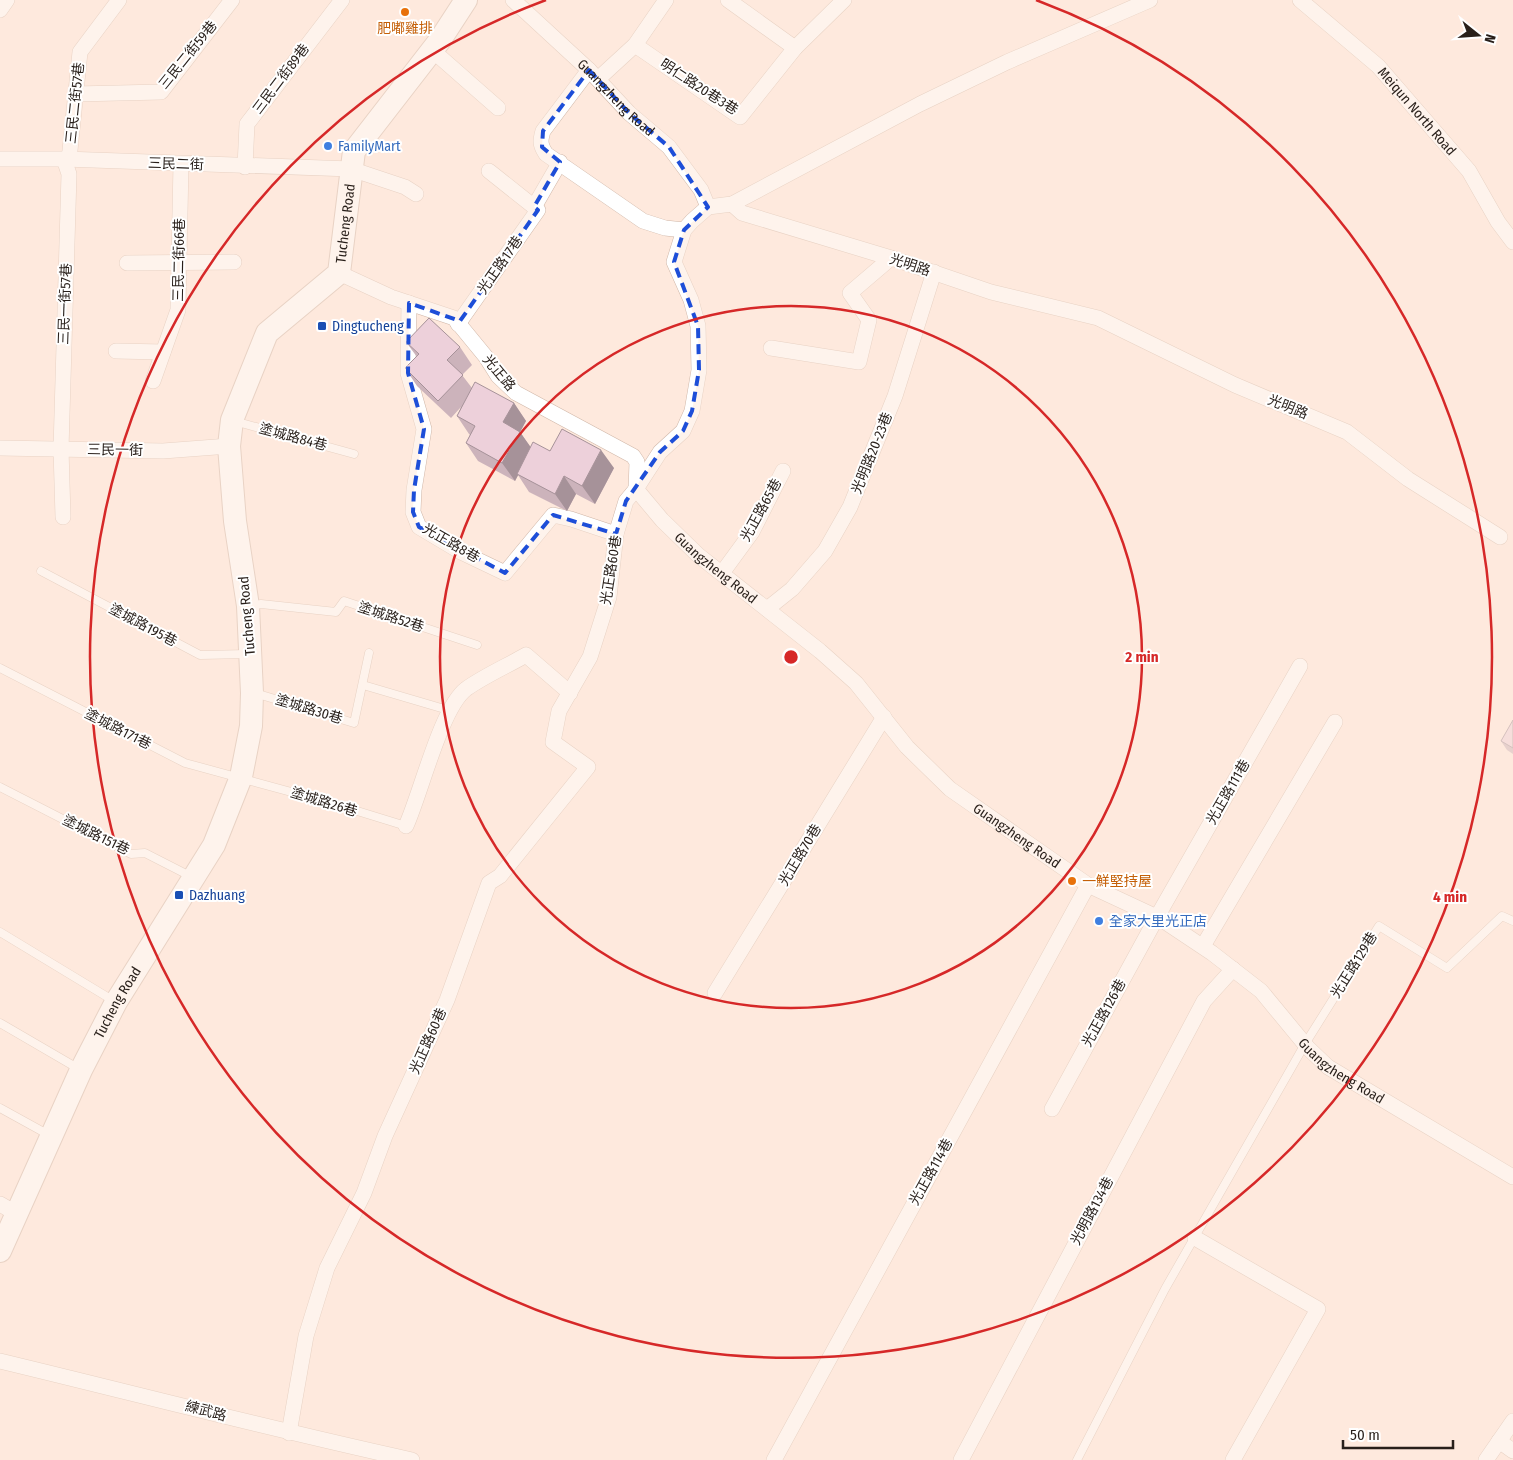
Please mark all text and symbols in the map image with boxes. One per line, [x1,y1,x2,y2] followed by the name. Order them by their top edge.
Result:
[399,6,411,18] marker: 肥嘟雞排
[1453,10,1503,60] north arrow
[155,17,221,93] street label: 三民二街59巷
[377,20,433,37] place label: 肥嘟雞排
[1481,32,1499,45] text: N
[249,40,313,118] street label: 三民二街89巷
[574,55,658,140] street label: Guangzheng Road
[657,55,741,119] street label: 明仁路20巷3巷
[62,61,88,145] street label: 三民二街57巷
[1374,64,1460,159] street label: Meiqun North Road
[338,138,401,155] place label: FamilyMart
[322,140,334,152] marker: FamilyMart
[148,155,204,173] street label: 三民二街
[332,183,358,264] street label: Tucheng Road
[170,218,188,302] street label: 三民二街66巷
[474,233,526,297] street label: 光正路17巷
[887,250,933,280] street label: 光明路
[55,263,75,345] street label: 三民一街57巷
[332,318,404,335] place label: Dingtucheng
[316,320,328,332] marker: Dingtucheng
[479,351,519,395] street label: 光正路
[1265,391,1311,423] street label: 光明路
[848,410,896,496] street label: 光明路20-23巷
[257,420,329,454] street label: 塗城路84巷
[87,441,143,459] street label: 三民一街
[737,476,785,544] street label: 光正路65巷
[419,520,483,566] street label: 光正路8巷
[671,528,761,607] street label: Guangzheng Road
[597,534,625,606] street label: 光正路60巷
[235,576,259,656] street label: Tucheng Road
[356,598,426,636] street label: 塗城路52巷
[106,600,180,650] street label: 塗城路195巷
[782,648,800,666] centre of rings
[1124,648,1159,666] text: 2 min
[273,691,345,727] street label: 塗城路30巷
[82,705,154,753] street label: 塗城路171巷
[1203,757,1253,827] street label: 光正路111巷
[288,784,360,820] street label: 塗城路26巷
[970,799,1064,872] street label: Guangzheng Road
[60,811,132,859] street label: 塗城路151巷
[775,821,825,889] street label: 光正路70巷
[1082,873,1152,890] place label: 一鮮堅持屋
[1066,875,1078,887] marker: 一鮮堅持屋
[189,887,245,904] place label: Dazhuang
[1433,888,1467,906] text: 4 min
[173,889,185,901] marker: Dazhuang
[1109,913,1207,930] place label: 全家大里光正店
[1093,915,1105,927] marker: 全家大里光正店
[1327,929,1381,1001] street label: 光正路129巷
[90,963,144,1041] street label: Tucheng Road
[1078,976,1130,1050] street label: 光正路126巷
[406,1005,450,1077] street label: 光正路60巷
[1295,1035,1388,1107] street label: Guangzheng Road
[906,1136,956,1208] street label: 光正路114巷
[1067,1174,1117,1248] street label: 光明路134巷
[184,1397,228,1425] street label: 練武路
[1343,1418,1453,1450] scale bar
[1350,1426,1380,1444] text: 50 m

